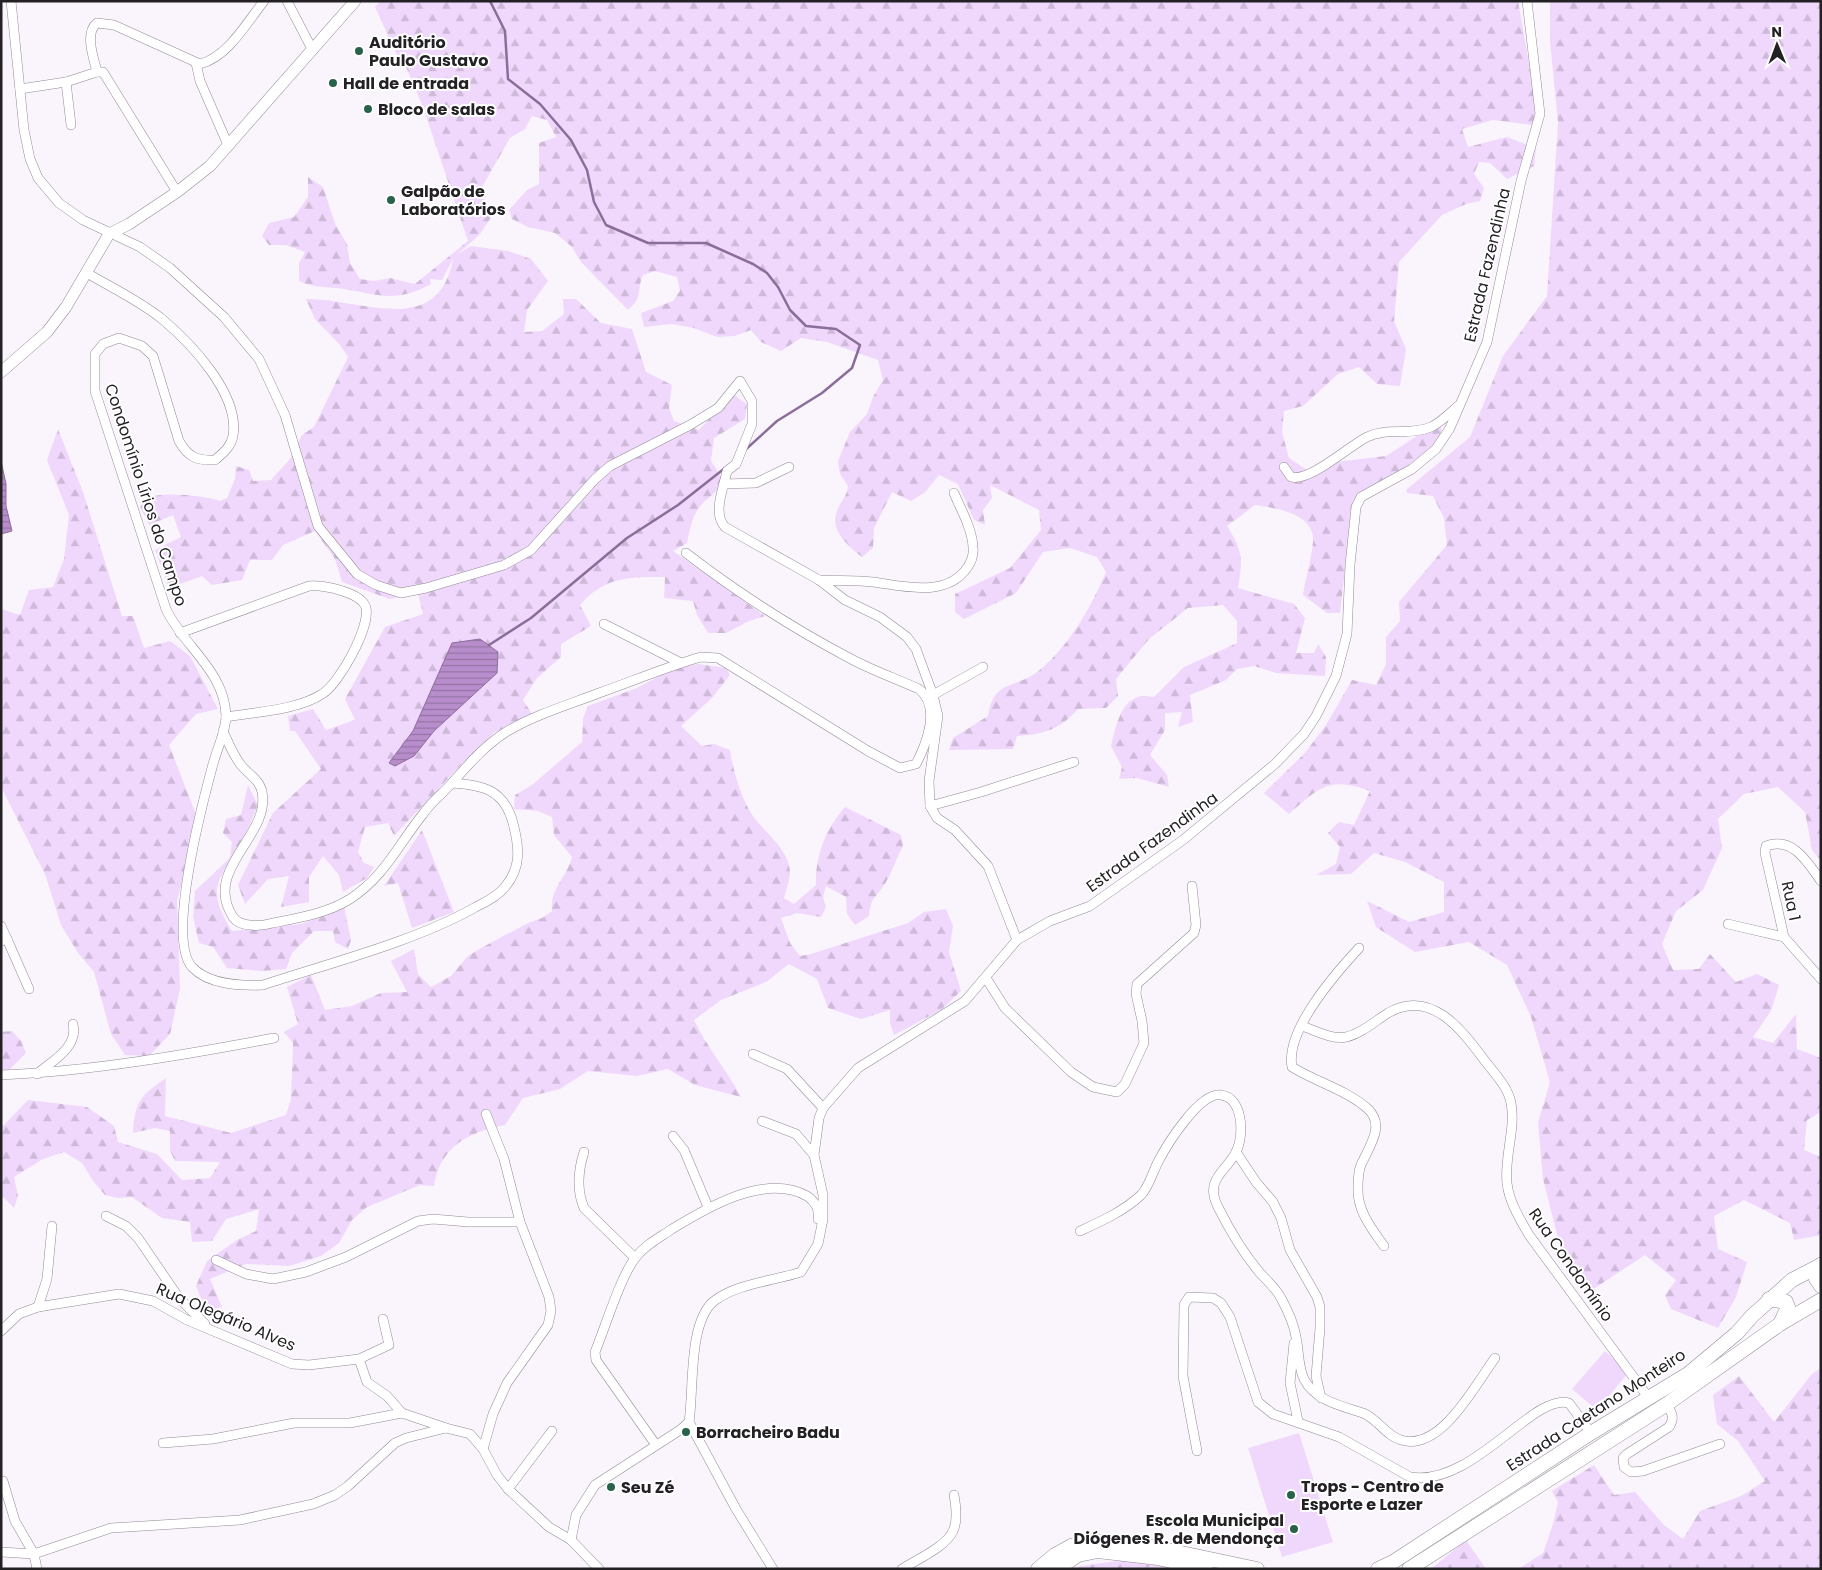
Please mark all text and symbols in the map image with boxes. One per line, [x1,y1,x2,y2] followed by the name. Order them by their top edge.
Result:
[1752,20,1802,70] north arrow
[1771,22,1782,42] text: N
[369,31,488,72] place label: Auditório Paulo Gustavo
[353,45,365,57] marker: Auditório Paulo Gustavo
[343,72,469,95] place label: Hall de entrada
[327,77,339,89] marker: Hall de entrada
[378,98,495,121] place label: Bloco de salas
[362,103,374,115] marker: Bloco de salas
[401,180,506,221] place label: Galpão de Laboratórios
[1458,186,1516,344] street label: Estrada Fazendinha
[385,194,397,206] marker: Galpão de Laboratórios
[99,381,193,609] street label: Condomínio Lírios do Campo
[1082,786,1222,898] street label: Estrada Fazendinha
[1776,879,1806,923] street label: Rua 1
[1523,1204,1619,1326] street label: Rua Condomínio
[153,1277,299,1357] street label: Rua Olegário Alves
[1502,1343,1690,1477] street label: Estrada Caetano Monteiro
[696,1421,840,1444] place label: Borracheiro Badu
[680,1426,692,1438] marker: Borracheiro Badu
[1301,1475,1444,1516] place label: Trops - Centro de Esporte e Lazer
[621,1476,674,1499] place label: Seu Zé
[605,1481,617,1493] marker: Seu Zé
[1285,1489,1297,1501] marker: Trops - Centro de Esporte e Lazer
[1074,1509,1284,1550] place label: Escola Municipal Diógenes R. de Mendonça
[1288,1523,1300,1535] marker: Escola Municipal Diógenes R. de Mendonça

